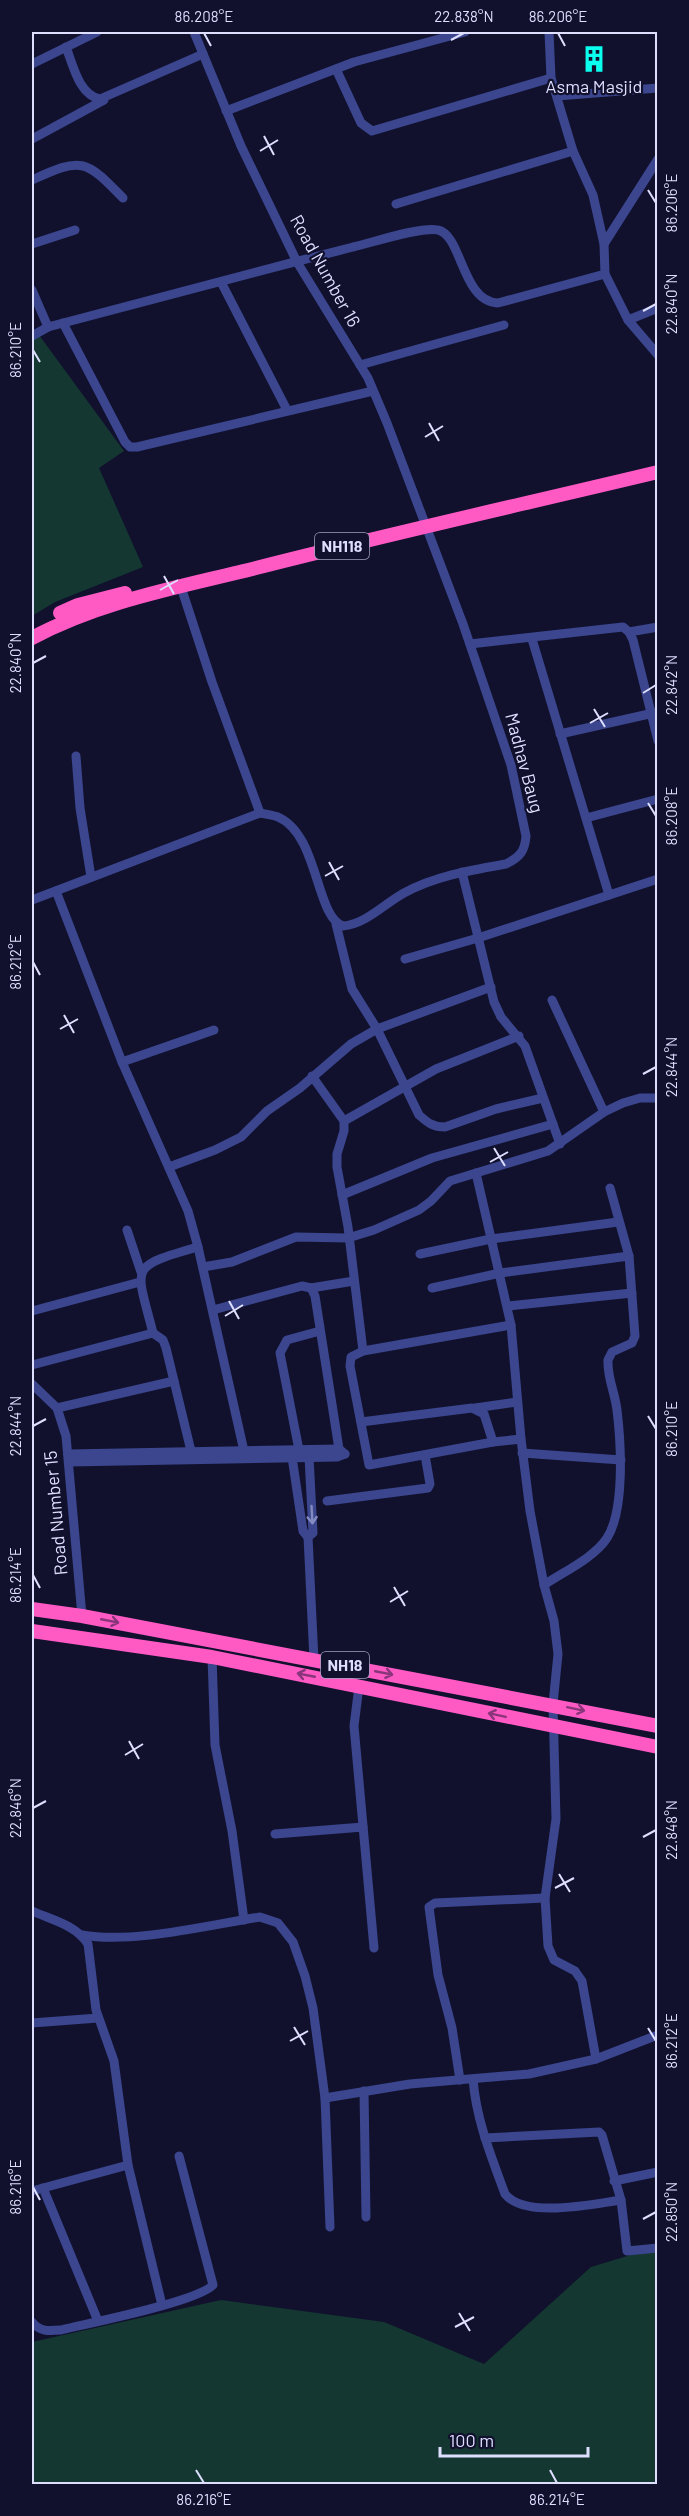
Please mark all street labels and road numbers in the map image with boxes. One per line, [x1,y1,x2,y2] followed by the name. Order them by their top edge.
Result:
[286,210,366,331] street label: Road Number 16
[315,533,369,559] road number: NH118
[501,710,549,815] street label: Madhav Baug
[39,1450,71,1576] street label: Road Number 15
[321,1652,369,1678] road number: NH18

